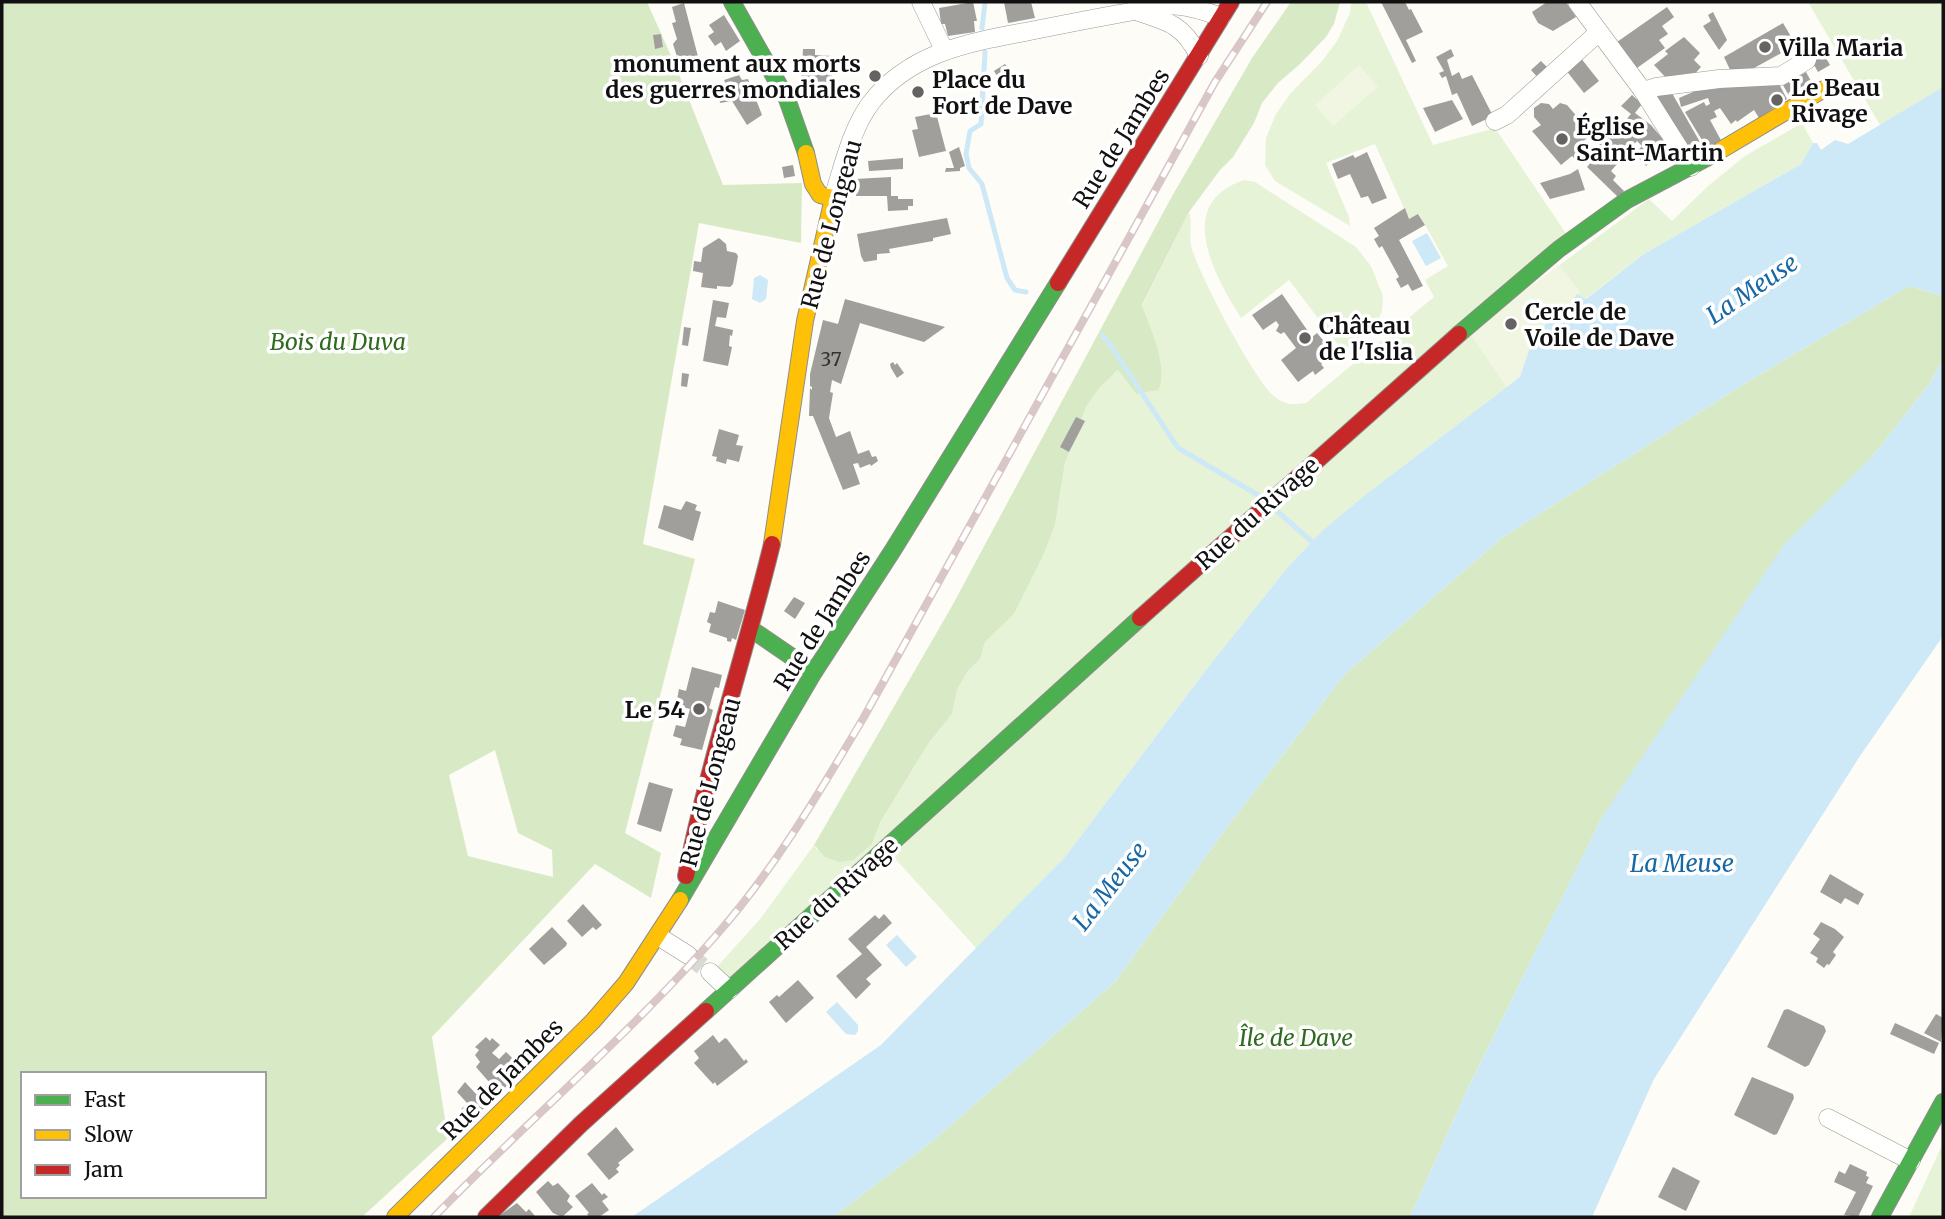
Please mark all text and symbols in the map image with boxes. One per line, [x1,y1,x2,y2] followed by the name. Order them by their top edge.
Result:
[1778,33,1903,62] place label: Villa Maria
[1757,39,1773,55] marker: Villa Maria
[605,49,861,104] place label: monument aux morts des guerres mondiales
[1066,63,1176,213] street label: Rue de Jambes
[932,65,1073,120] place label: Place du Fort de Dave
[867,68,883,84] marker: monument aux morts des guerres mondiales
[1791,73,1880,128] place label: Le Beau Rivage
[910,84,926,100] marker: Place du Fort de Dave
[1769,92,1785,108] marker: Le Beau Rivage
[1576,112,1724,167] place label: Église Saint-Martin
[1554,131,1570,147] marker: Église Saint-Martin
[794,136,868,312] street label: Rue de Longeau
[1700,247,1804,331] water label: La Meuse
[1524,297,1674,352] place label: Cercle de Voile de Dave
[1319,311,1413,366] place label: Château de l'Islia
[1503,316,1519,332] marker: Cercle de Voile de Dave
[270,327,406,356] park label: Bois du Duva
[1297,330,1313,346] marker: Château de l'Islia
[820,347,842,371] house number: 37
[1190,450,1324,576] street label: Rue du Rivage
[767,545,877,695] street label: Rue de Jambes
[673,694,747,870] street label: Rue de Longeau
[624,695,685,724] place label: Le 54
[691,701,707,717] marker: Le 54
[769,830,903,956] street label: Rue du Rivage
[1066,835,1154,937] water label: La Meuse
[1630,848,1734,879] water label: La Meuse
[435,1012,569,1146] street label: Rue de Jambes
[1239,1023,1353,1052] park label: Île de Dave
[21,1072,266,1198] legend
[84,1086,126,1113] text: Fast
[84,1121,133,1148] text: Slow
[83,1156,123,1183] text: Jam

